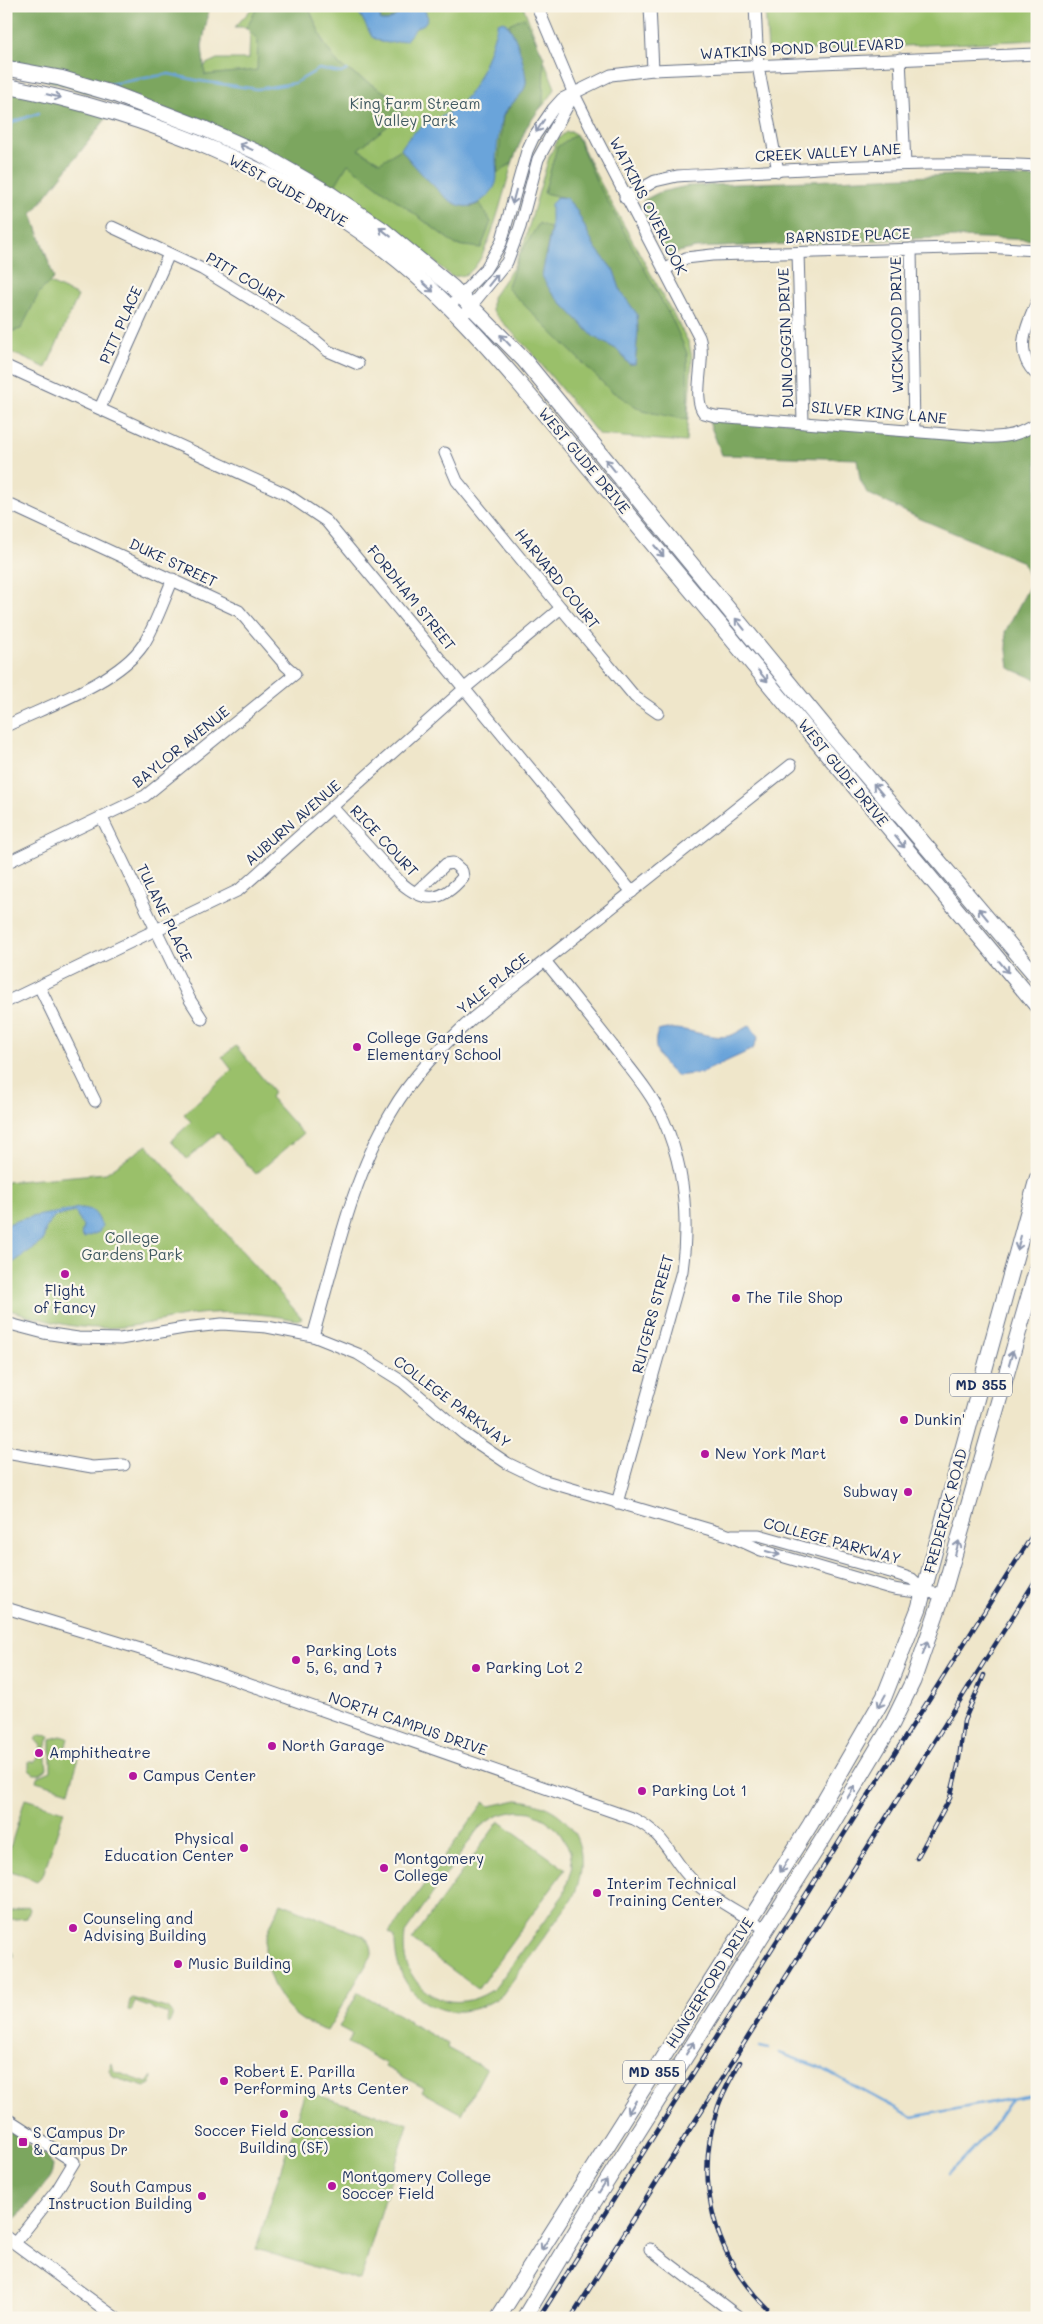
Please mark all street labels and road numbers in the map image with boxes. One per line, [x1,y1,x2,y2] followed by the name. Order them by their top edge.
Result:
[699,33,905,63] street label: WATKINS POND BOULEVARD
[605,133,692,278] street label: WATKINS OVERLOOK
[754,138,902,166] street label: CREEK VALLEY LANE
[226,149,352,231] street label: WEST GUDE DRIVE
[785,223,911,247] street label: BARNSIDE PLACE
[203,247,288,309] street label: PITT COURT
[885,256,907,393] street label: WICKWOOD DRIVE
[773,267,797,409] street label: DUNLOGGIN DRIVE
[94,282,146,367] street label: PITT PLACE
[810,396,948,428] street label: SILVER KING LANE
[534,403,635,518] street label: WEST GUDE DRIVE
[511,524,604,633] street label: HARVARD COURT
[126,533,221,591] street label: DUKE STREET
[363,541,460,654] street label: FORDHAM STREET
[128,701,234,792] street label: BAYLOR AVENUE
[794,714,894,831] street label: WEST GUDE DRIVE
[240,775,345,870] street label: AUBURN AVENUE
[346,800,423,880] street label: RICE COURT
[132,860,198,965] street label: TULANE PLACE
[452,948,533,1018] street label: YALE PLACE
[627,1252,678,1375] street label: RUTGERS STREET
[390,1351,515,1452] street label: COLLEGE PARKWAY
[950,1374,1012,1396] road number: MD 355
[919,1446,971,1575] street label: FREDERICK ROAD
[761,1512,903,1568] street label: COLLEGE PARKWAY
[326,1686,491,1760] street label: NORTH CAMPUS DRIVE
[661,1913,758,2052] street label: HUNGERFORD DRIVE
[623,2060,685,2084] road number: MD 355

